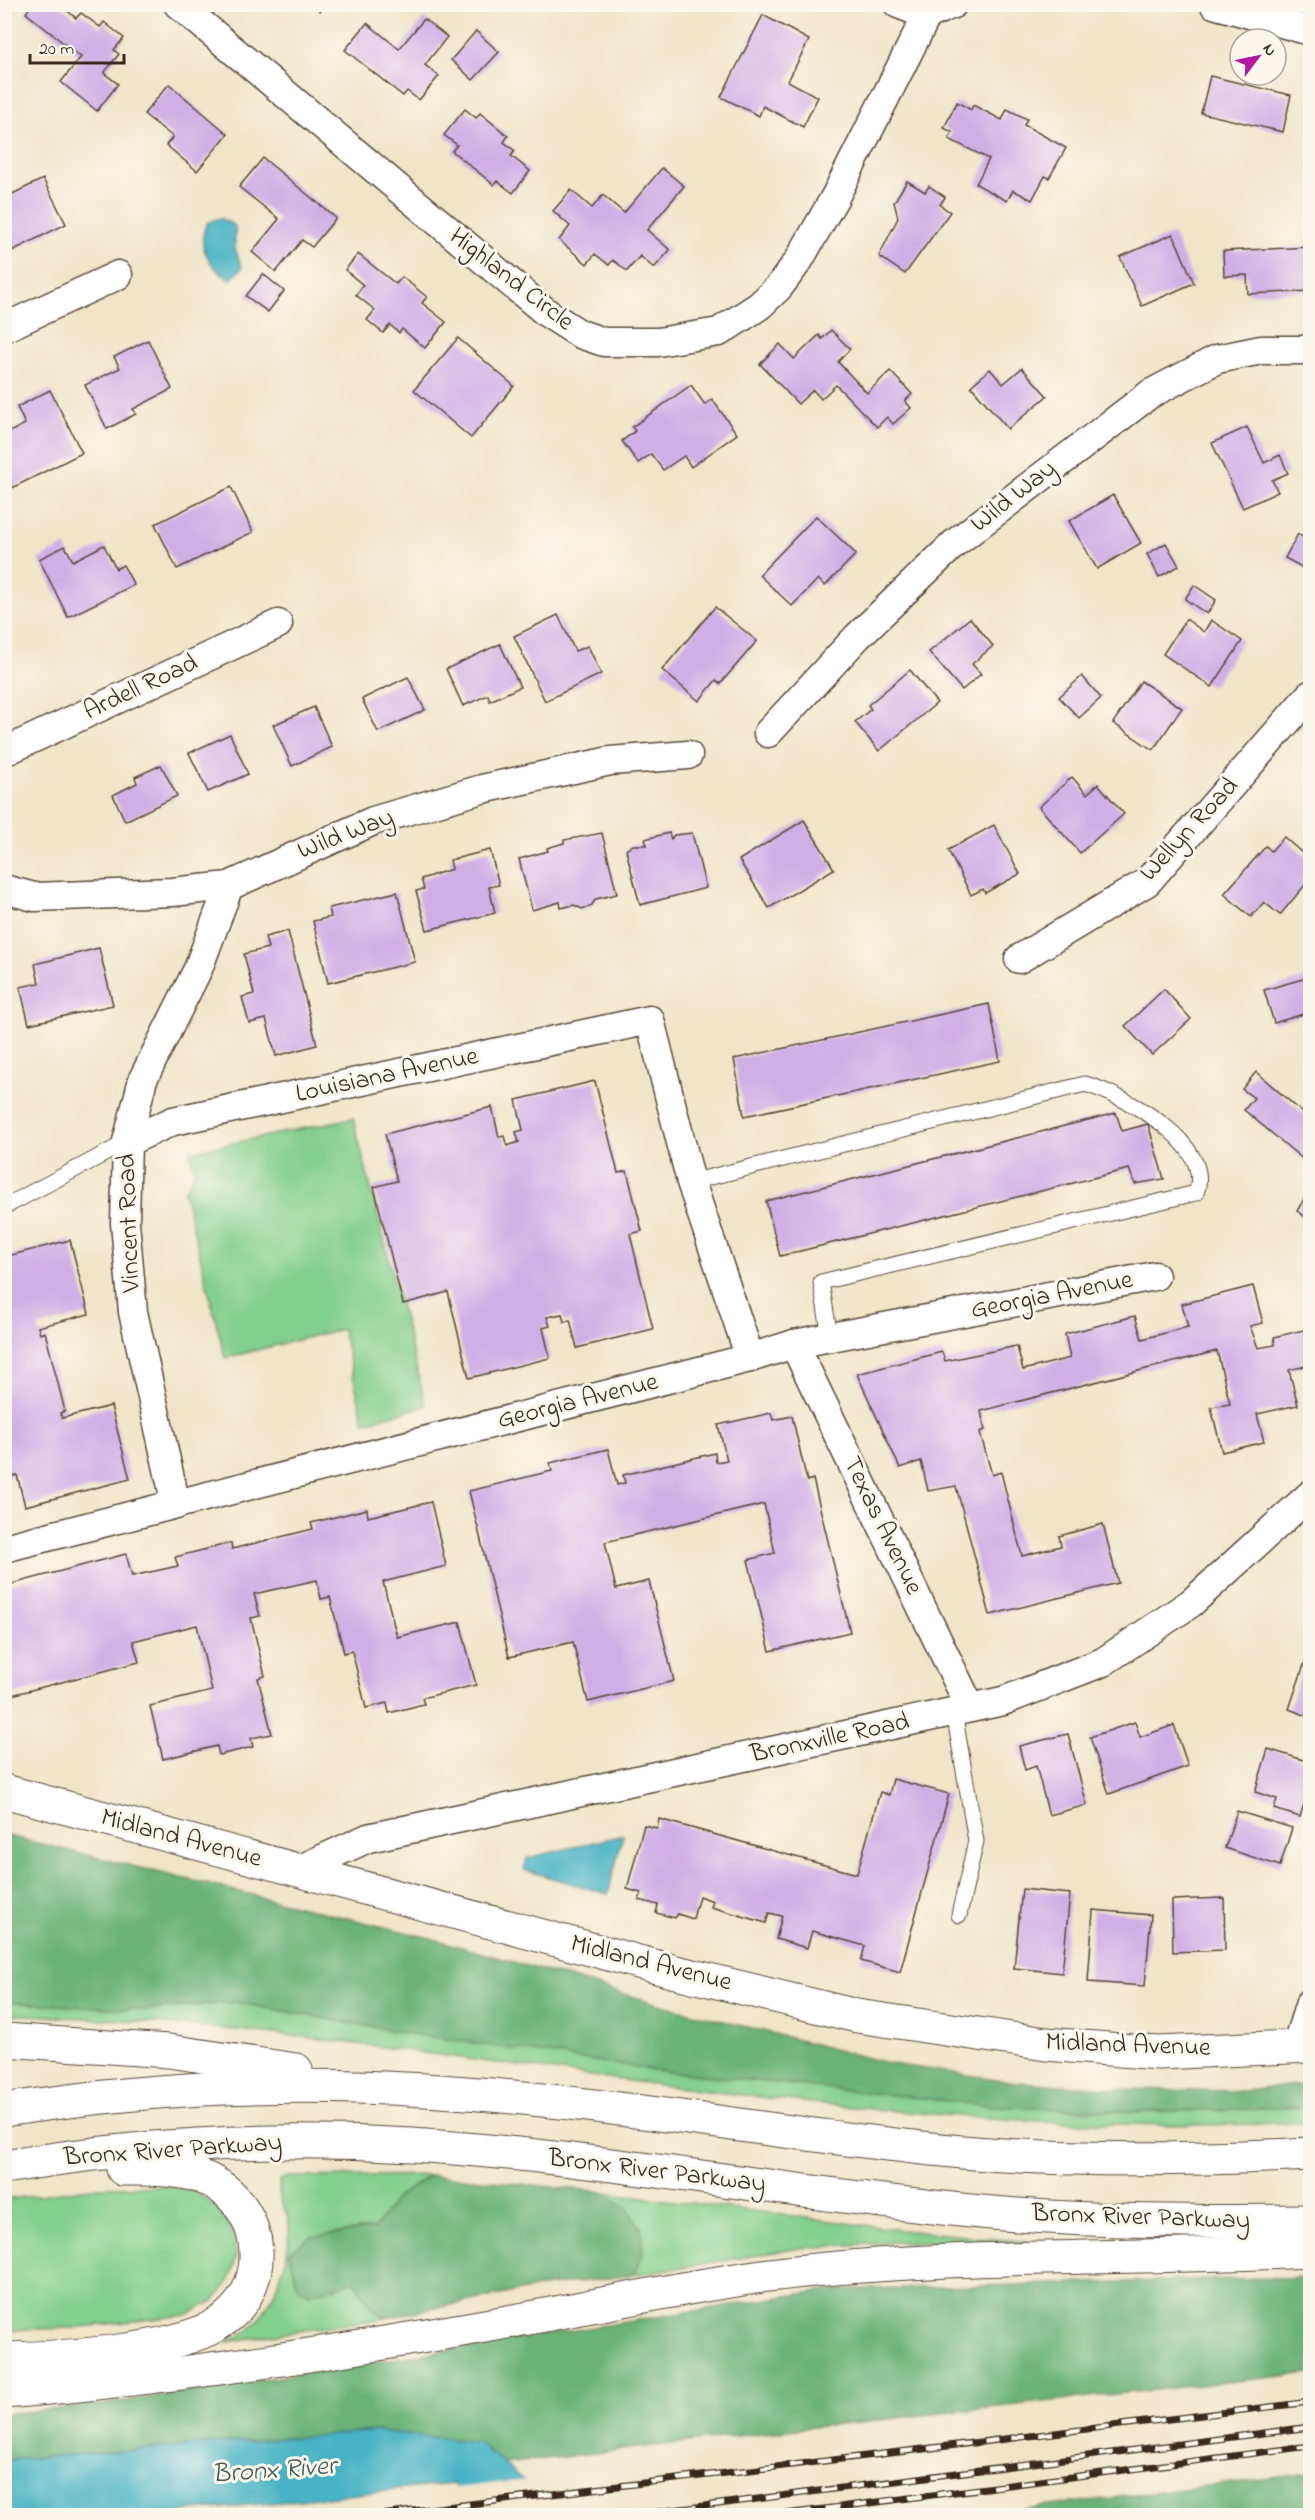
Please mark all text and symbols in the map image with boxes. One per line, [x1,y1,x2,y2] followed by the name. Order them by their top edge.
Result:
[30,27,124,65] scale bar
[1228,27,1288,87] north arrow
[39,37,74,63] text: 20 m
[1256,39,1282,61] text: N
[440,219,582,341] street label: Highland Circle
[963,451,1065,543] street label: Wild Way
[78,645,205,731] street label: Ardell Road
[1131,769,1249,891] street label: Wellyn Road
[292,799,400,871] street label: Wild Way
[292,1038,482,1114] street label: Louisiana Avenue
[109,1153,151,1294] street label: Vincent Road
[968,1262,1137,1330] street label: Georgia Avenue
[494,1364,663,1440] street label: Georgia Avenue
[832,1450,932,1602] street label: Texas Avenue
[746,1704,913,1775] street label: Bronxville Road
[96,1799,266,1879] street label: Midland Avenue
[566,1926,736,2002] street label: Midland Avenue
[1045,2024,1212,2068] street label: Midland Avenue
[62,2124,283,2178] street label: Bronx River Parkway
[545,2140,768,2204] street label: Bronx River Parkway
[1030,2195,1251,2241] street label: Bronx River Parkway
[211,2447,341,2495] water label: Bronx River

